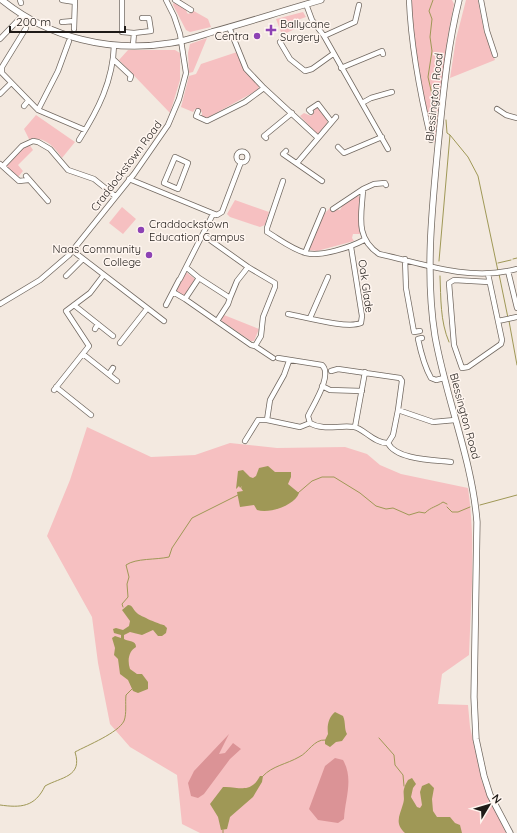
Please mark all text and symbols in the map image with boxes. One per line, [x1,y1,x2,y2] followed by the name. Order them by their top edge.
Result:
[10,8,125,34] scale bar
[16,14,51,29] text: 200 m
[280,17,330,44] place label: Ballycane Surgery
[265,24,277,36] marker: Ballycane Surgery
[215,29,249,43] place label: Centra
[252,31,262,41] marker: Centra
[422,52,446,142] street label: Blessington Road
[87,118,165,214] street label: Craddockstown Road
[149,217,245,244] place label: Craddockstown Education Campus
[136,225,146,235] marker: Craddockstown Education Campus
[53,242,141,269] place label: Naas Community College
[144,250,154,260] marker: Naas Community College
[355,258,377,314] street label: Oak Glade
[447,371,483,461] street label: Blessington Road
[469,785,509,825] north arrow
[489,791,505,806] text: N

